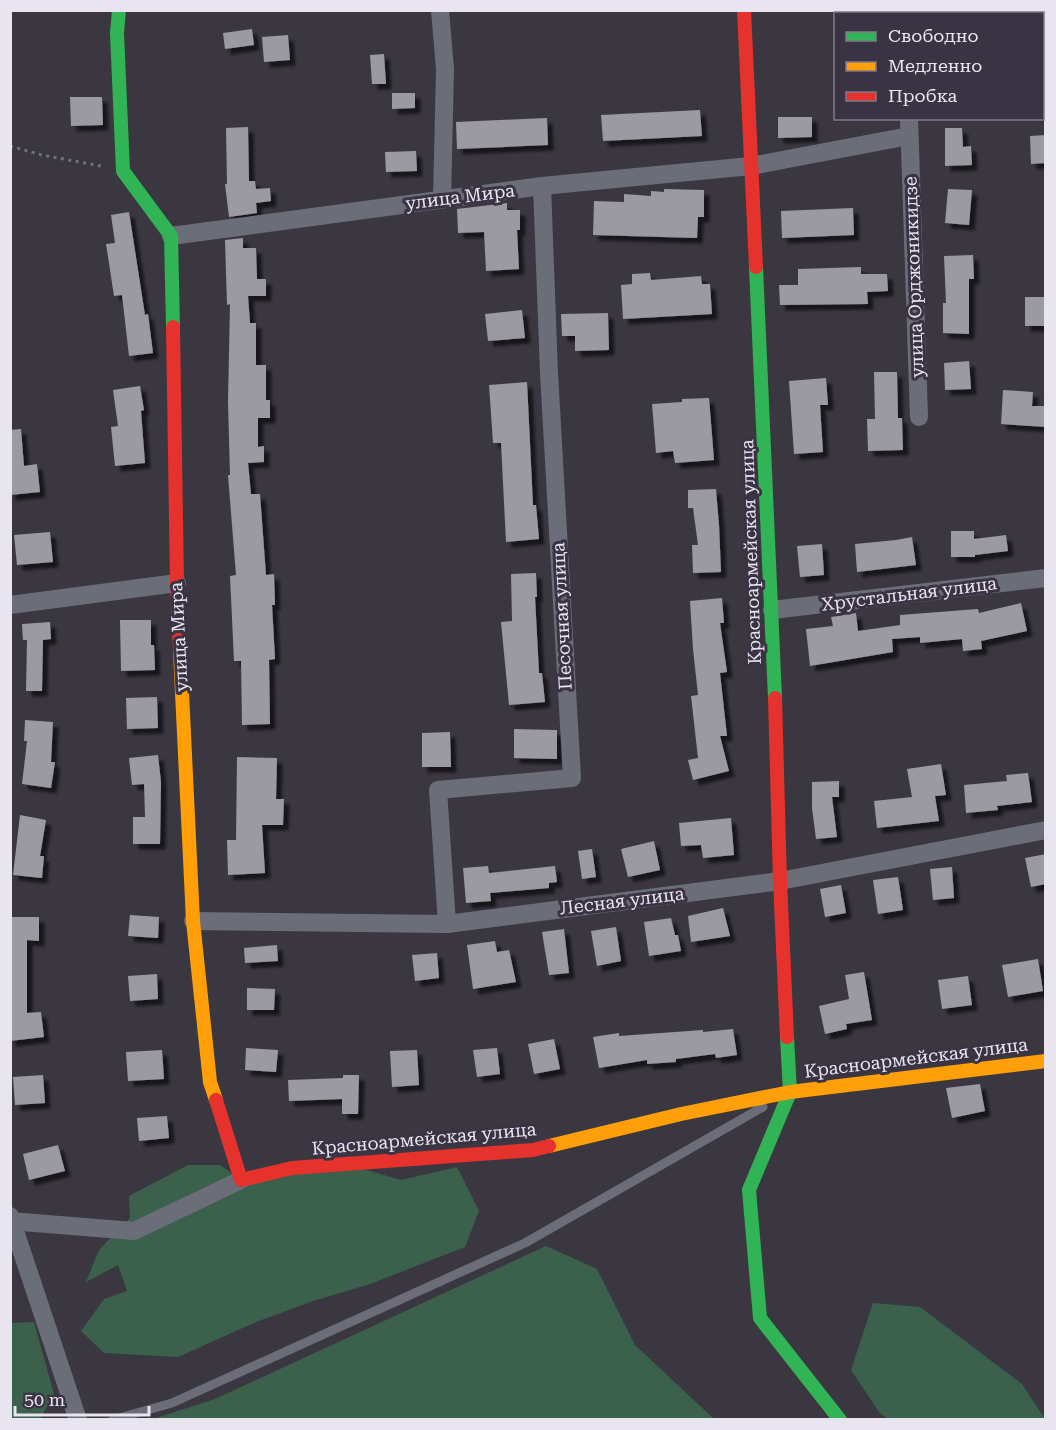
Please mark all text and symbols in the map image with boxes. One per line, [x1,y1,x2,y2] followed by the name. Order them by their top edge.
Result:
[834,12,1044,120] legend
[888,25,978,46] text: Свободно
[888,55,982,76] text: Медленно
[888,85,957,106] text: Пробка
[899,176,928,378] street label: улица Орджоникидзе
[404,179,516,214] street label: улица Мира
[736,439,765,665] street label: Красноармейская улица
[547,542,576,690] street label: Песочная улица
[820,572,998,615] street label: Хрустальная улица
[165,581,192,693] street label: улица Мира
[558,882,686,919] street label: Лесная улица
[803,1033,1029,1082] street label: Красноармейская улица
[311,1118,537,1159] street label: Красноармейская улица
[15,1379,148,1417] scale bar
[24,1389,65,1410] text: 50 m

